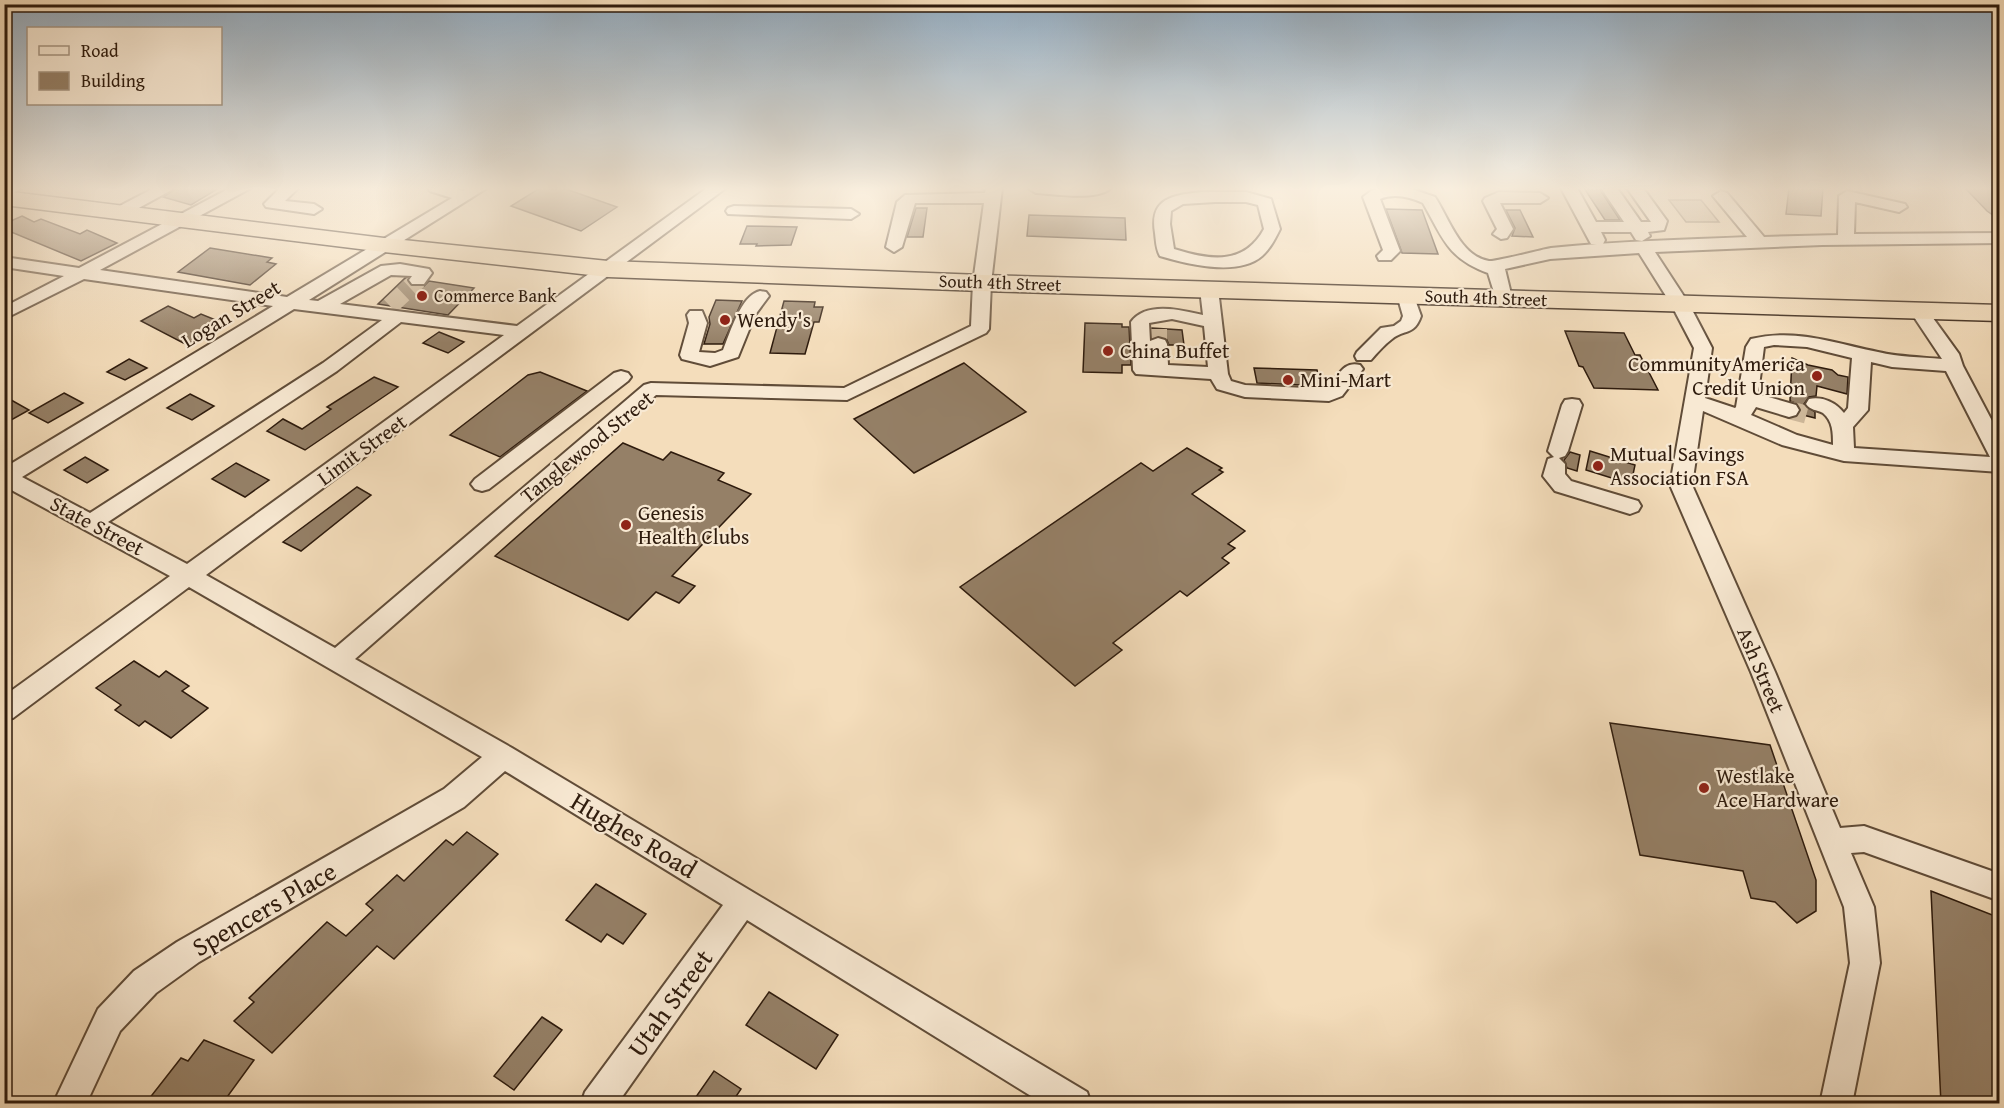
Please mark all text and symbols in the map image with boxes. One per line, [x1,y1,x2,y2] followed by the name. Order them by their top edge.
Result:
[27,27,222,105] legend
[81,37,119,64] text: Road
[81,67,145,94] text: Building
[938,267,1062,298] street label: South 4th Street
[175,271,287,355] street label: Logan Street
[434,282,557,309] place label: Commerce Bank
[1424,282,1548,313] street label: South 4th Street
[415,289,429,303] marker: Commerce Bank
[737,304,811,335] place label: Wendy's
[718,313,732,327] marker: Wendy's
[1120,335,1230,366] place label: China Buffet
[1101,344,1115,358] marker: China Buffet
[1628,348,1805,403] place label: CommunityAmerica Credit Union
[1300,364,1392,395] place label: Mini-Mart
[1810,369,1824,383] marker: CommunityAmerica Credit Union
[1281,373,1295,387] marker: Mini-Mart
[513,383,661,510] street label: Tanglewood Street
[310,406,413,493] street label: Limit Street
[1610,438,1749,493] place label: Mutual Savings Association FSA
[1591,459,1605,473] marker: Mutual Savings Association FSA
[45,488,150,564] street label: State Street
[638,497,749,552] place label: Genesis Health Clubs
[619,518,633,532] marker: Genesis Health Clubs
[1729,622,1794,718] street label: Ash Street
[1716,760,1839,815] place label: Westlake Ace Hardware
[564,781,705,888] street label: Hughes Road
[1697,781,1711,795] marker: Westlake Ace Hardware
[184,851,343,966] street label: Spencers Place
[617,941,722,1065] street label: Utah Street

